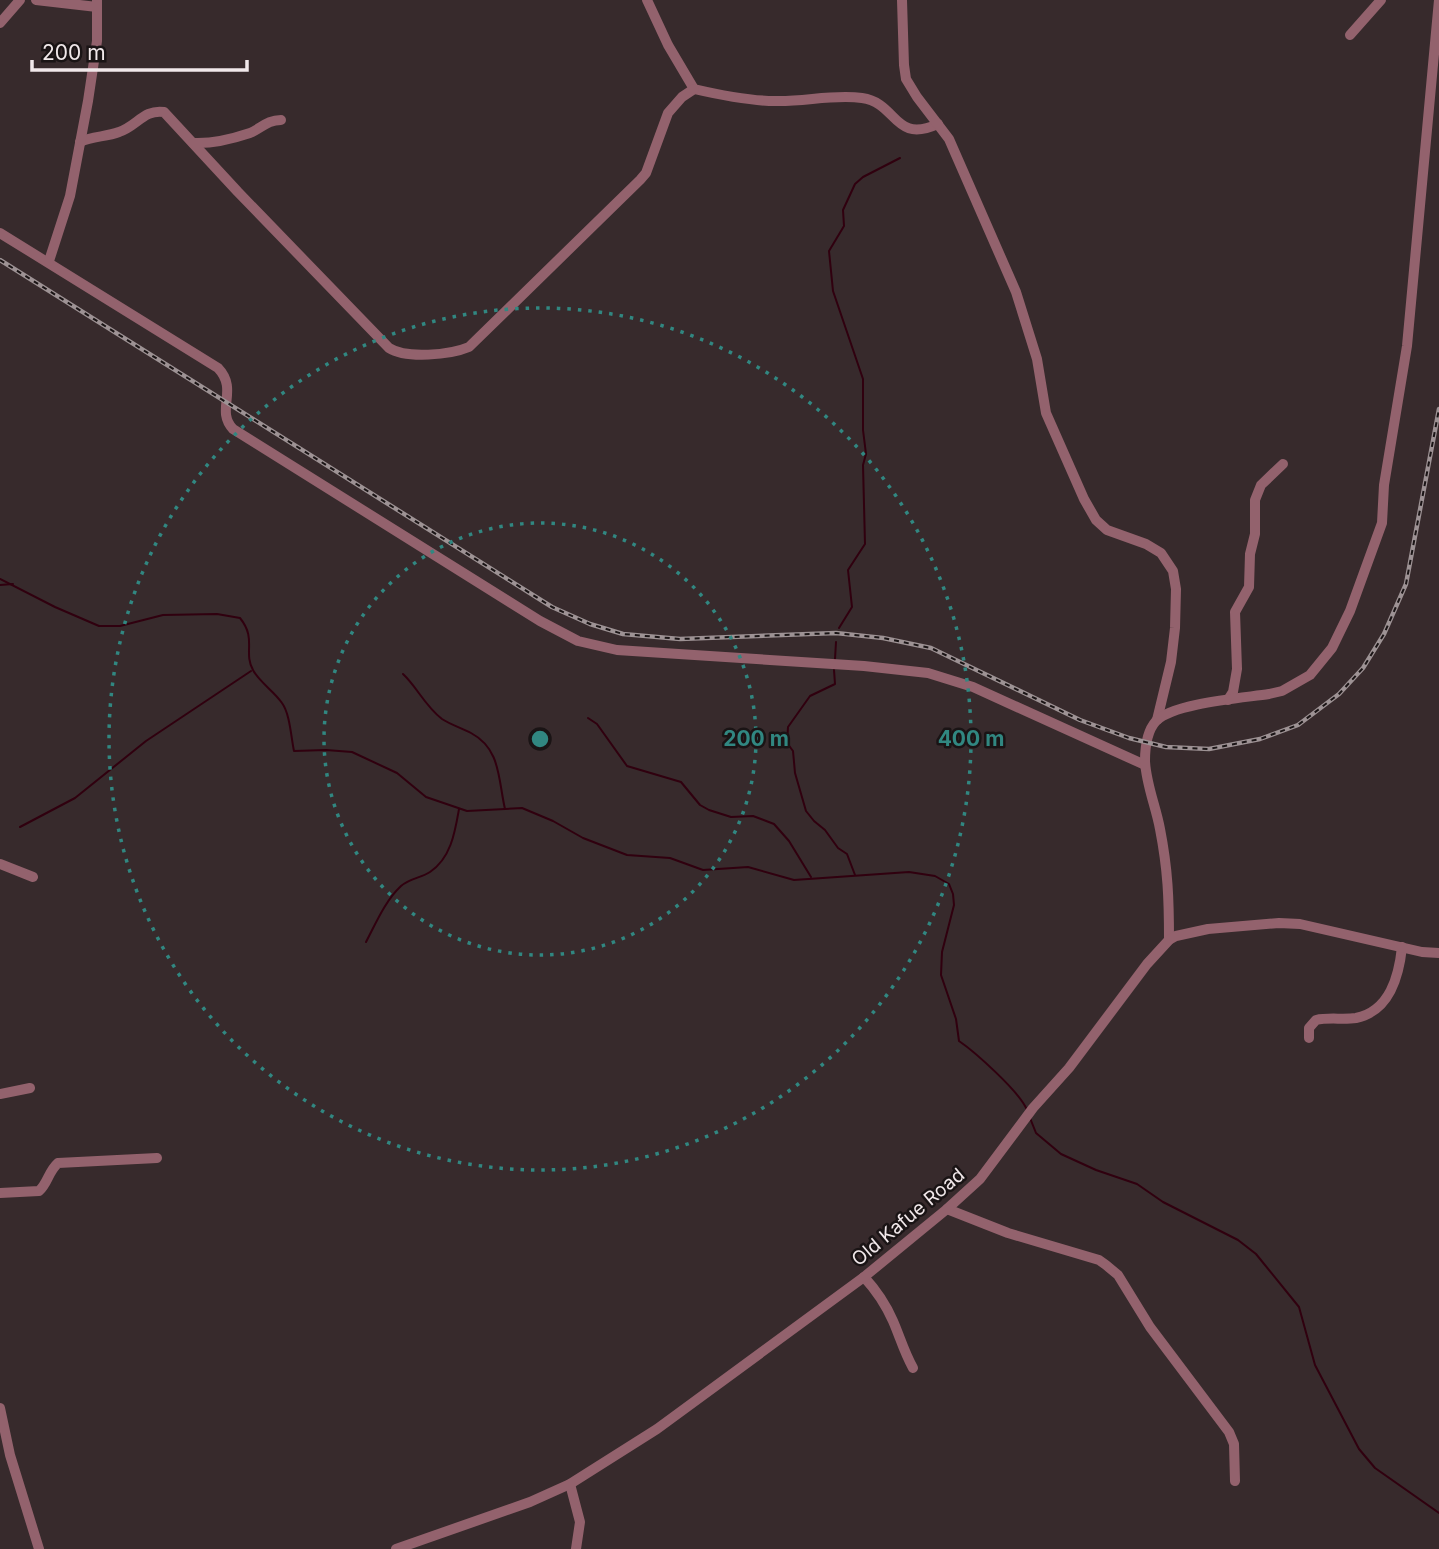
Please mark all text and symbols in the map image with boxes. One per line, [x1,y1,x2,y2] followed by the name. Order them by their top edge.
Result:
[32,28,247,72] scale bar
[42,40,106,65] text: 200 m
[723,726,789,751] text: 200 m
[938,726,1004,751] text: 400 m
[528,727,552,751] centre of rings
[847,1163,969,1271] street label: Old Kafue Road

